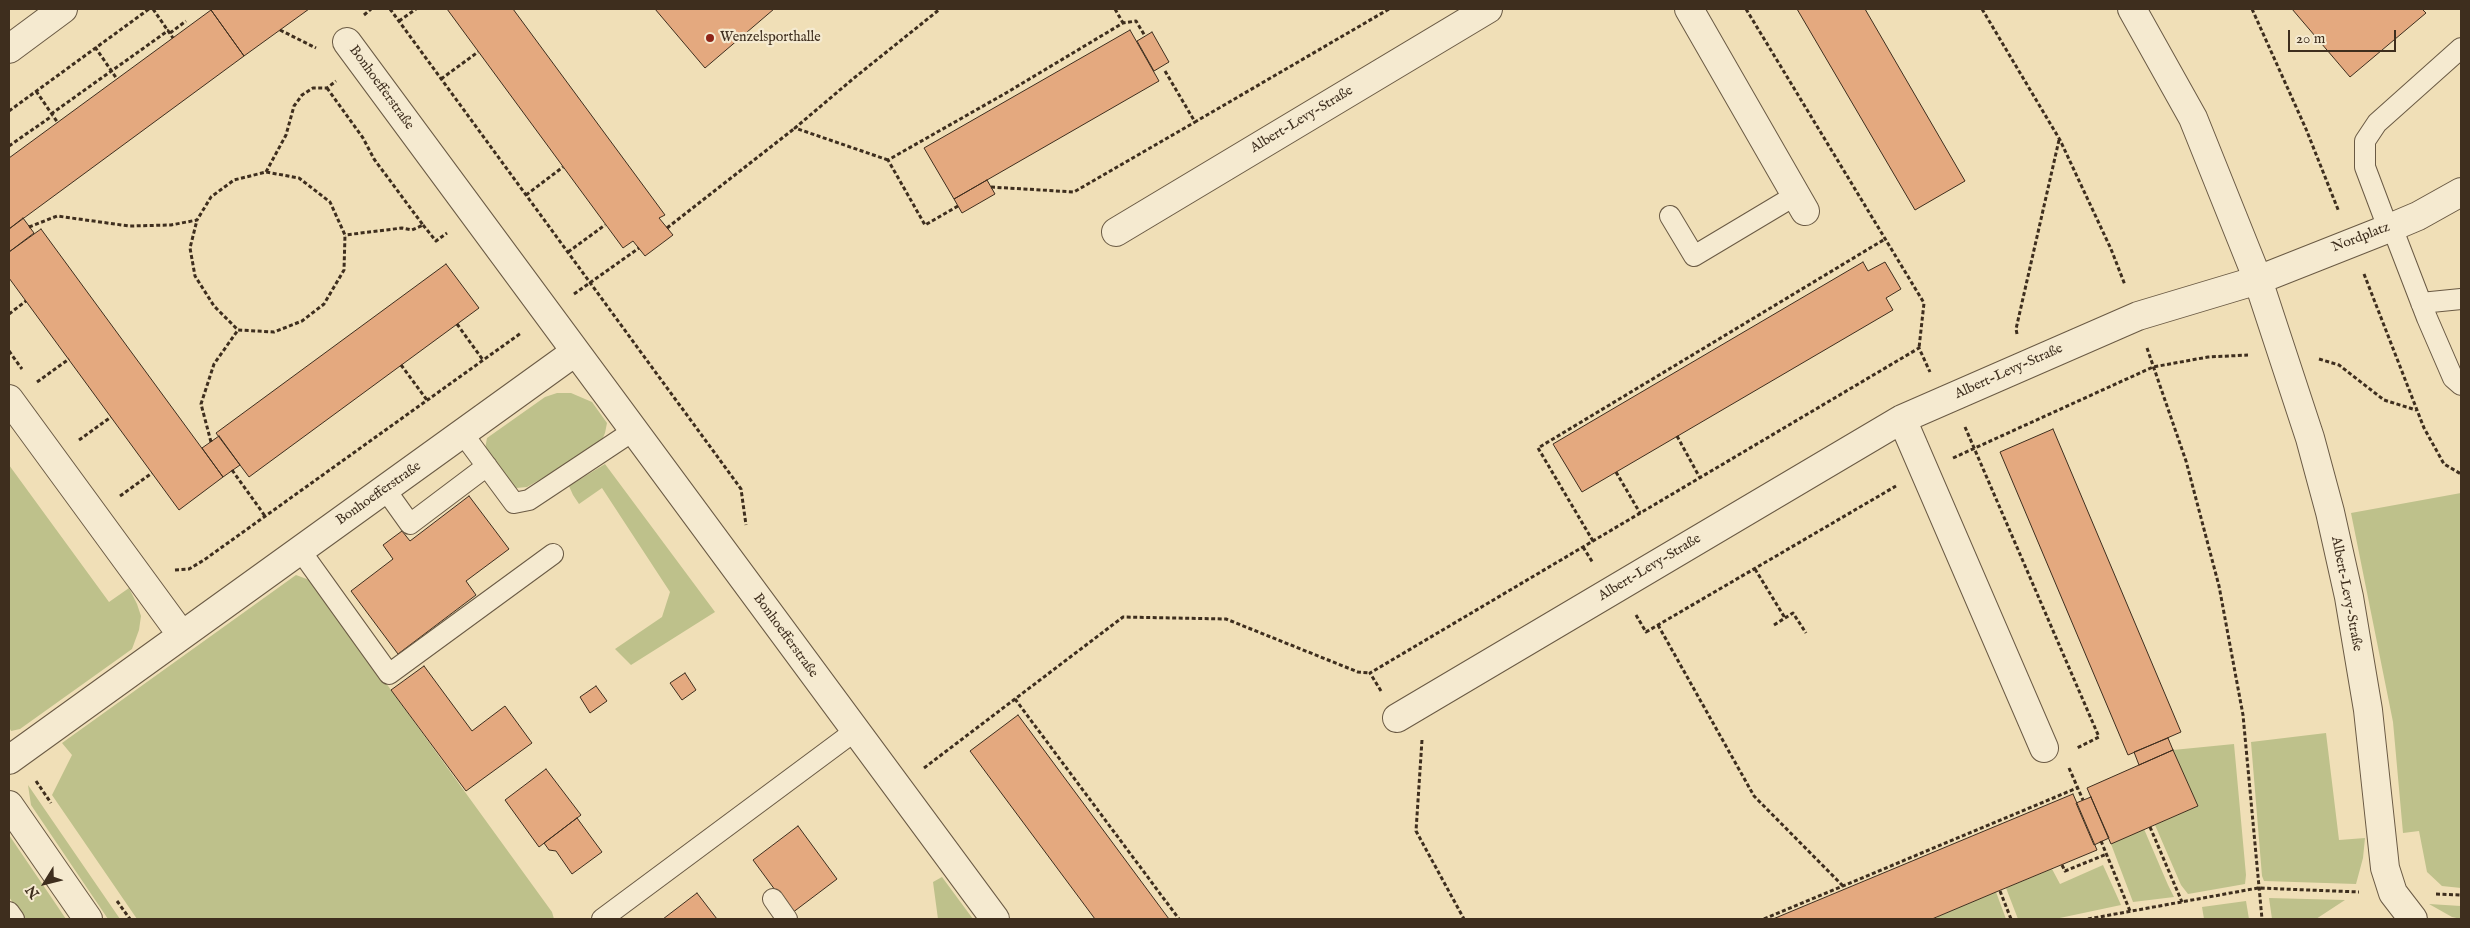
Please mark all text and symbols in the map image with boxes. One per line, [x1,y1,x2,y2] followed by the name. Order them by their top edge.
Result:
[2290,20,2398,52] scale bar
[2296,29,2325,48] text: 20 m
[720,30,821,46] place label: Wenzelsporthalle
[704,32,716,44] marker: Wenzelsporthalle
[345,43,417,133] street label: Bonhoefferstraße
[1248,83,1356,157] street label: Albert-Levy-Straße
[2330,219,2392,257] street label: Nordplatz
[1952,341,2066,403] street label: Albert-Levy-Straße
[333,458,425,530] street label: Bonhoefferstraße
[1596,531,1704,605] street label: Albert-Levy-Straße
[2327,535,2365,653] street label: Albert-Levy-Straße
[749,591,821,681] street label: Bonhoefferstraße
[20,858,70,908] north arrow
[22,882,44,902] text: N

